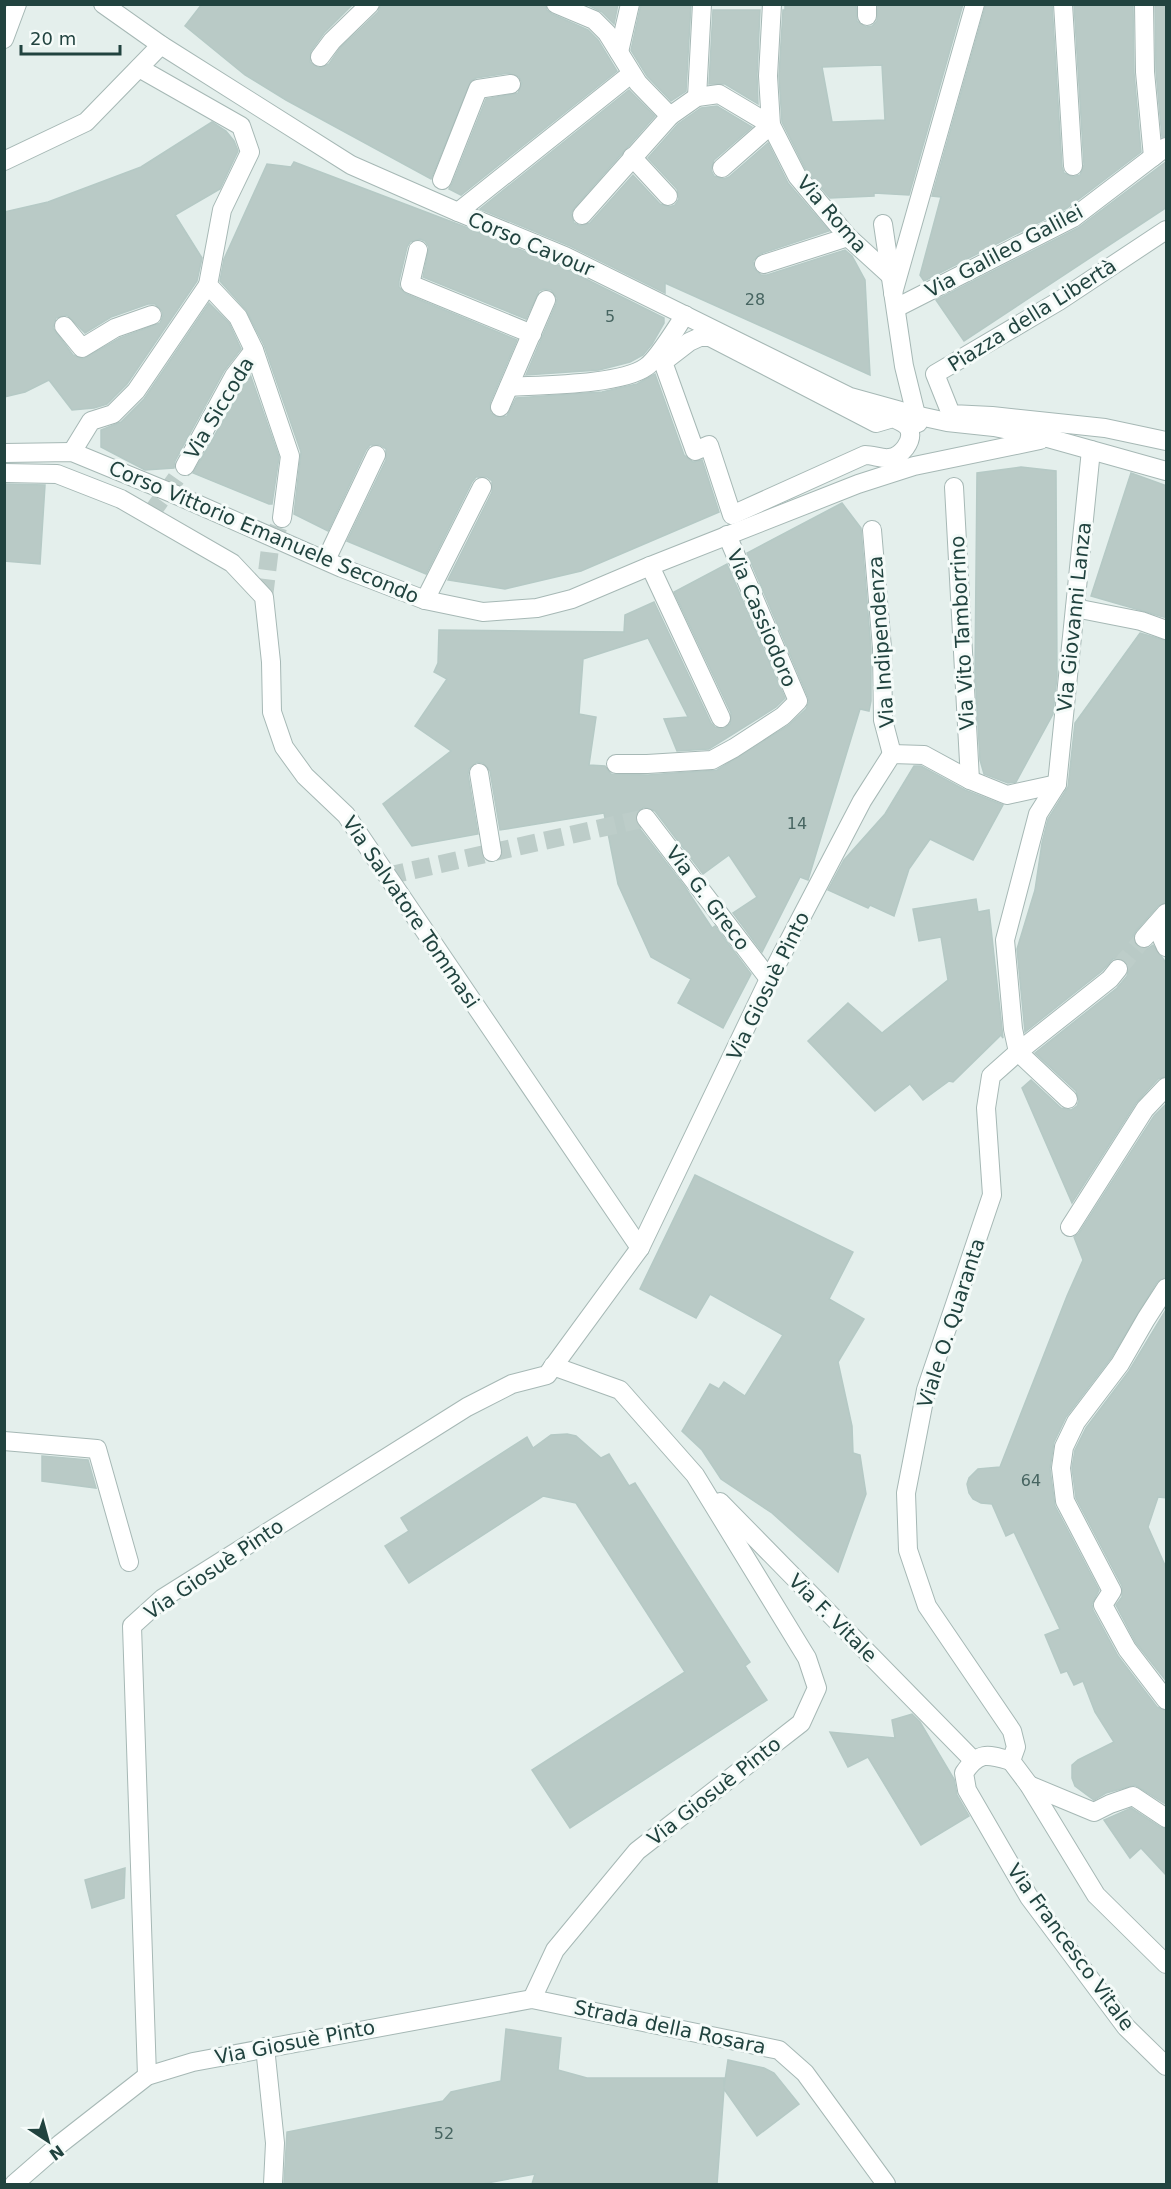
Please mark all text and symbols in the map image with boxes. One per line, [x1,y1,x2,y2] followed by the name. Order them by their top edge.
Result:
[21,18,120,56] scale bar
[30,28,76,49] text: 20 m
[792,171,872,257] street label: Via Roma
[921,199,1087,303] street label: Via Galileo Galilei
[464,207,598,282] street label: Corso Cavour
[943,253,1121,377] street label: Piazza della Libertà
[745,290,765,309] house number: 28
[605,307,615,326] house number: 5
[179,353,259,463] street label: Via Siccoda
[105,456,423,608] street label: Corso Vittorio Emanuele Secondo
[1052,521,1096,713] street label: Via Giovanni Lanza
[945,535,979,731] street label: Via Vito Tamborrino
[722,546,802,690] street label: Via Cassiodoro
[863,555,899,729] street label: Via Indipendenza
[338,811,484,1013] street label: Via Salvatore Tommasi
[787,814,807,833] house number: 14
[661,841,755,955] street label: Via G. Greco
[722,908,814,1064] street label: Via Giosuè Pinto
[912,1235,990,1411] street label: Viale O. Quaranta
[1021,1471,1041,1490] house number: 64
[140,1514,288,1624] street label: Via Giosuè Pinto
[784,1569,882,1667] street label: Via F. Vitale
[643,1732,785,1850] street label: Via Giosuè Pinto
[1002,1859,1140,2035] street label: Via Francesco Vitale
[572,1995,768,2059] street label: Strada della Rosara
[213,2015,377,2069] street label: Via Giosuè Pinto
[18,2111,78,2171] north arrow
[434,2124,454,2143] house number: 52
[46,2141,68,2164] text: N

